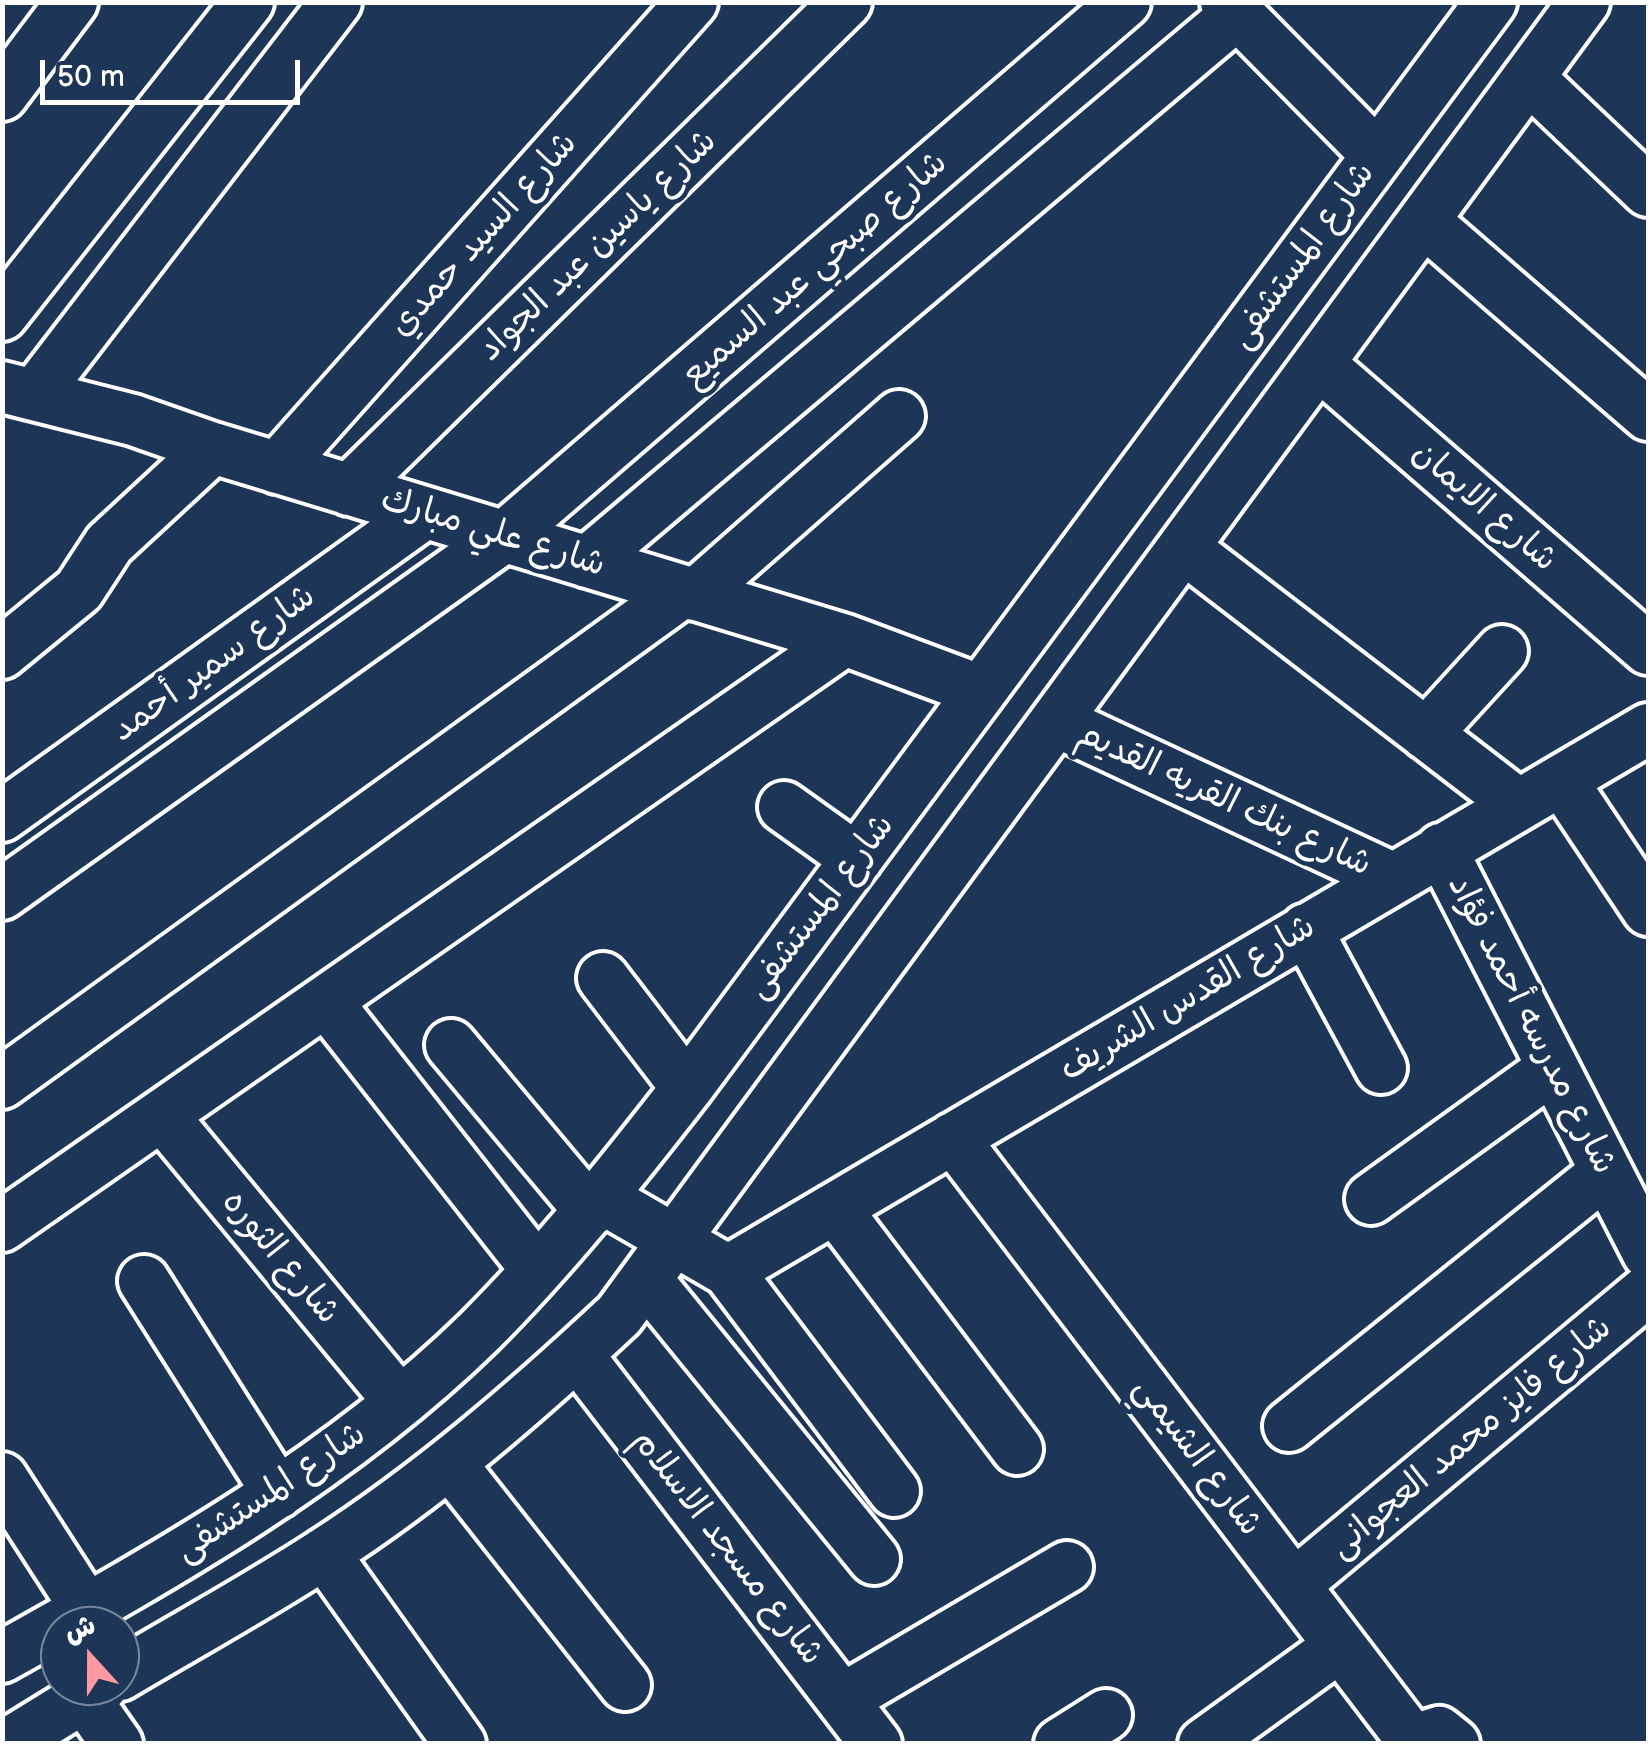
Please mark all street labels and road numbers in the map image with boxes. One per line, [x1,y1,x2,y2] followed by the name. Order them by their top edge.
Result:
[470,121,726,371] street label: شارع ياسين عبد الجواد
[381,124,587,346] street label: شارع السيد حمدي
[673,143,957,397] street label: شارع صبحي عبد السميع
[1221,154,1385,358] street label: شارع المستشفى
[1403,433,1565,581] street label: شارع الايمان
[376,479,610,587] street label: شارع علي مبارك
[104,576,324,752] street label: شارع سمير أحمد
[1070,713,1378,887] street label: شارع بنك القريه القديم
[738,806,904,1008] street label: شارع المستشفى
[1437,868,1625,1182] street label: شارع مدرسه أحمد فؤاد
[1053,906,1323,1092] street label: شارع القدس الشريف
[212,1182,348,1334] street label: شارع الثوره
[1321,1308,1621,1568] street label: شارع فايز محمد العجوانى
[1123,1369,1271,1545] street label: شارع الشيمي
[168,1414,374,1572] street label: شارع المستشفى
[622,1422,832,1674] street label: شارع مسجد الاسلام

